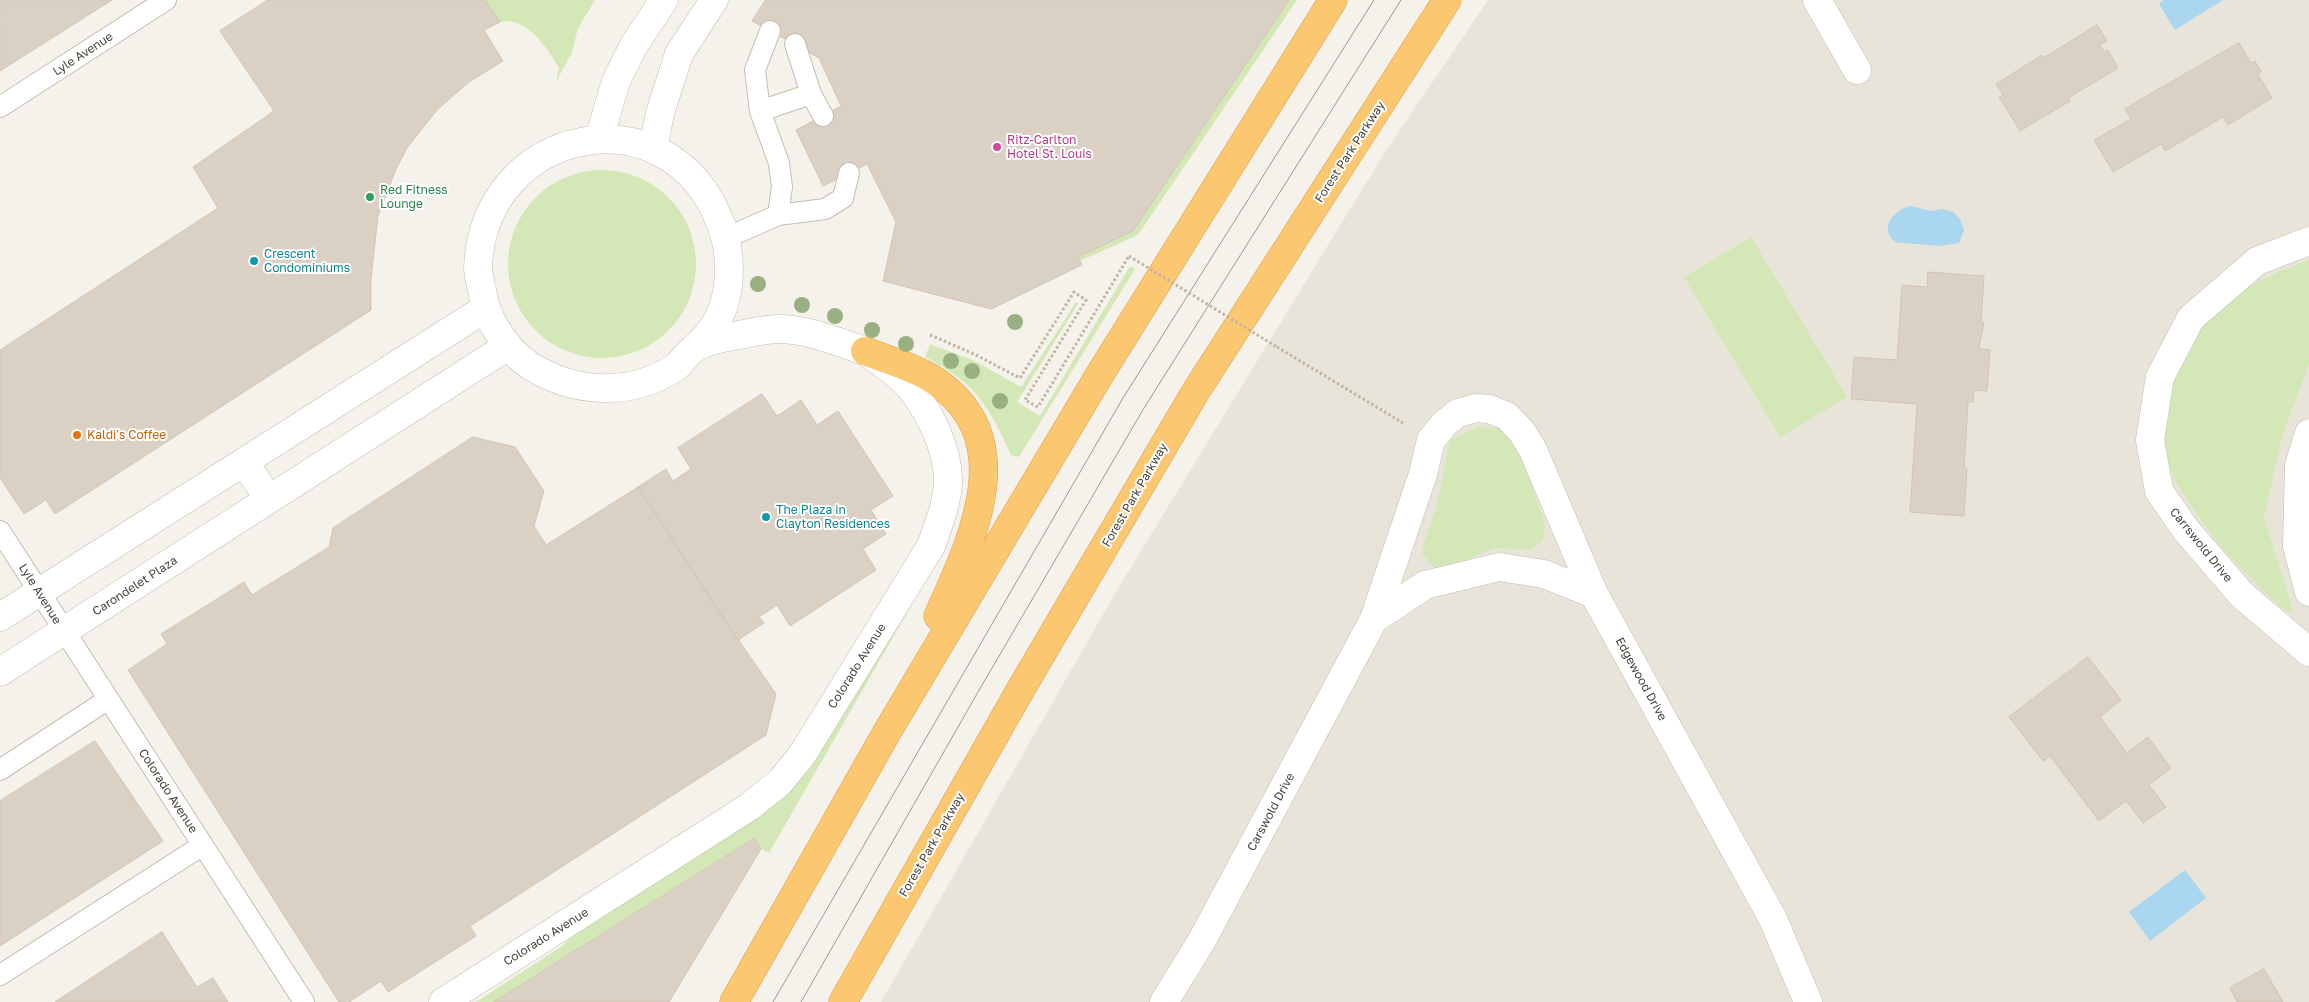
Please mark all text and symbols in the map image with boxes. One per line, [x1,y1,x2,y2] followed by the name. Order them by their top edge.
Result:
[50,29,116,79] street label: Lyle Avenue
[1312,99,1388,205] street label: Forest Park Parkway
[1007,133,1092,161] place label: Ritz-Carlton Hotel St. Louis
[991,141,1003,153] marker: Ritz-Carlton Hotel St. Louis
[380,183,448,211] place label: Red Fitness Lounge
[364,191,376,203] marker: Red Fitness Lounge
[264,247,350,275] place label: Crescent Condominiums
[248,255,260,267] marker: Crescent Condominiums
[87,428,166,442] place label: Kaldi's Coffee
[71,429,83,441] marker: Kaldi's Coffee
[1099,440,1171,550] street label: Forest Park Parkway
[776,503,890,531] place label: The Plaza in Clayton Residences
[2167,505,2235,585] street label: Carrswold Drive
[760,511,772,523] marker: The Plaza in Clayton Residences
[90,553,180,619] street label: Carondelet Plaza
[16,561,64,627] street label: Lyle Avenue
[825,621,889,711] street label: Colorado Avenue
[1612,635,1670,723] street label: Edgewood Drive
[135,746,201,836] street label: Colorado Avenue
[1244,770,1298,854] street label: Carswold Drive
[896,790,968,900] street label: Forest Park Parkway
[501,905,591,969] street label: Colorado Avenue

